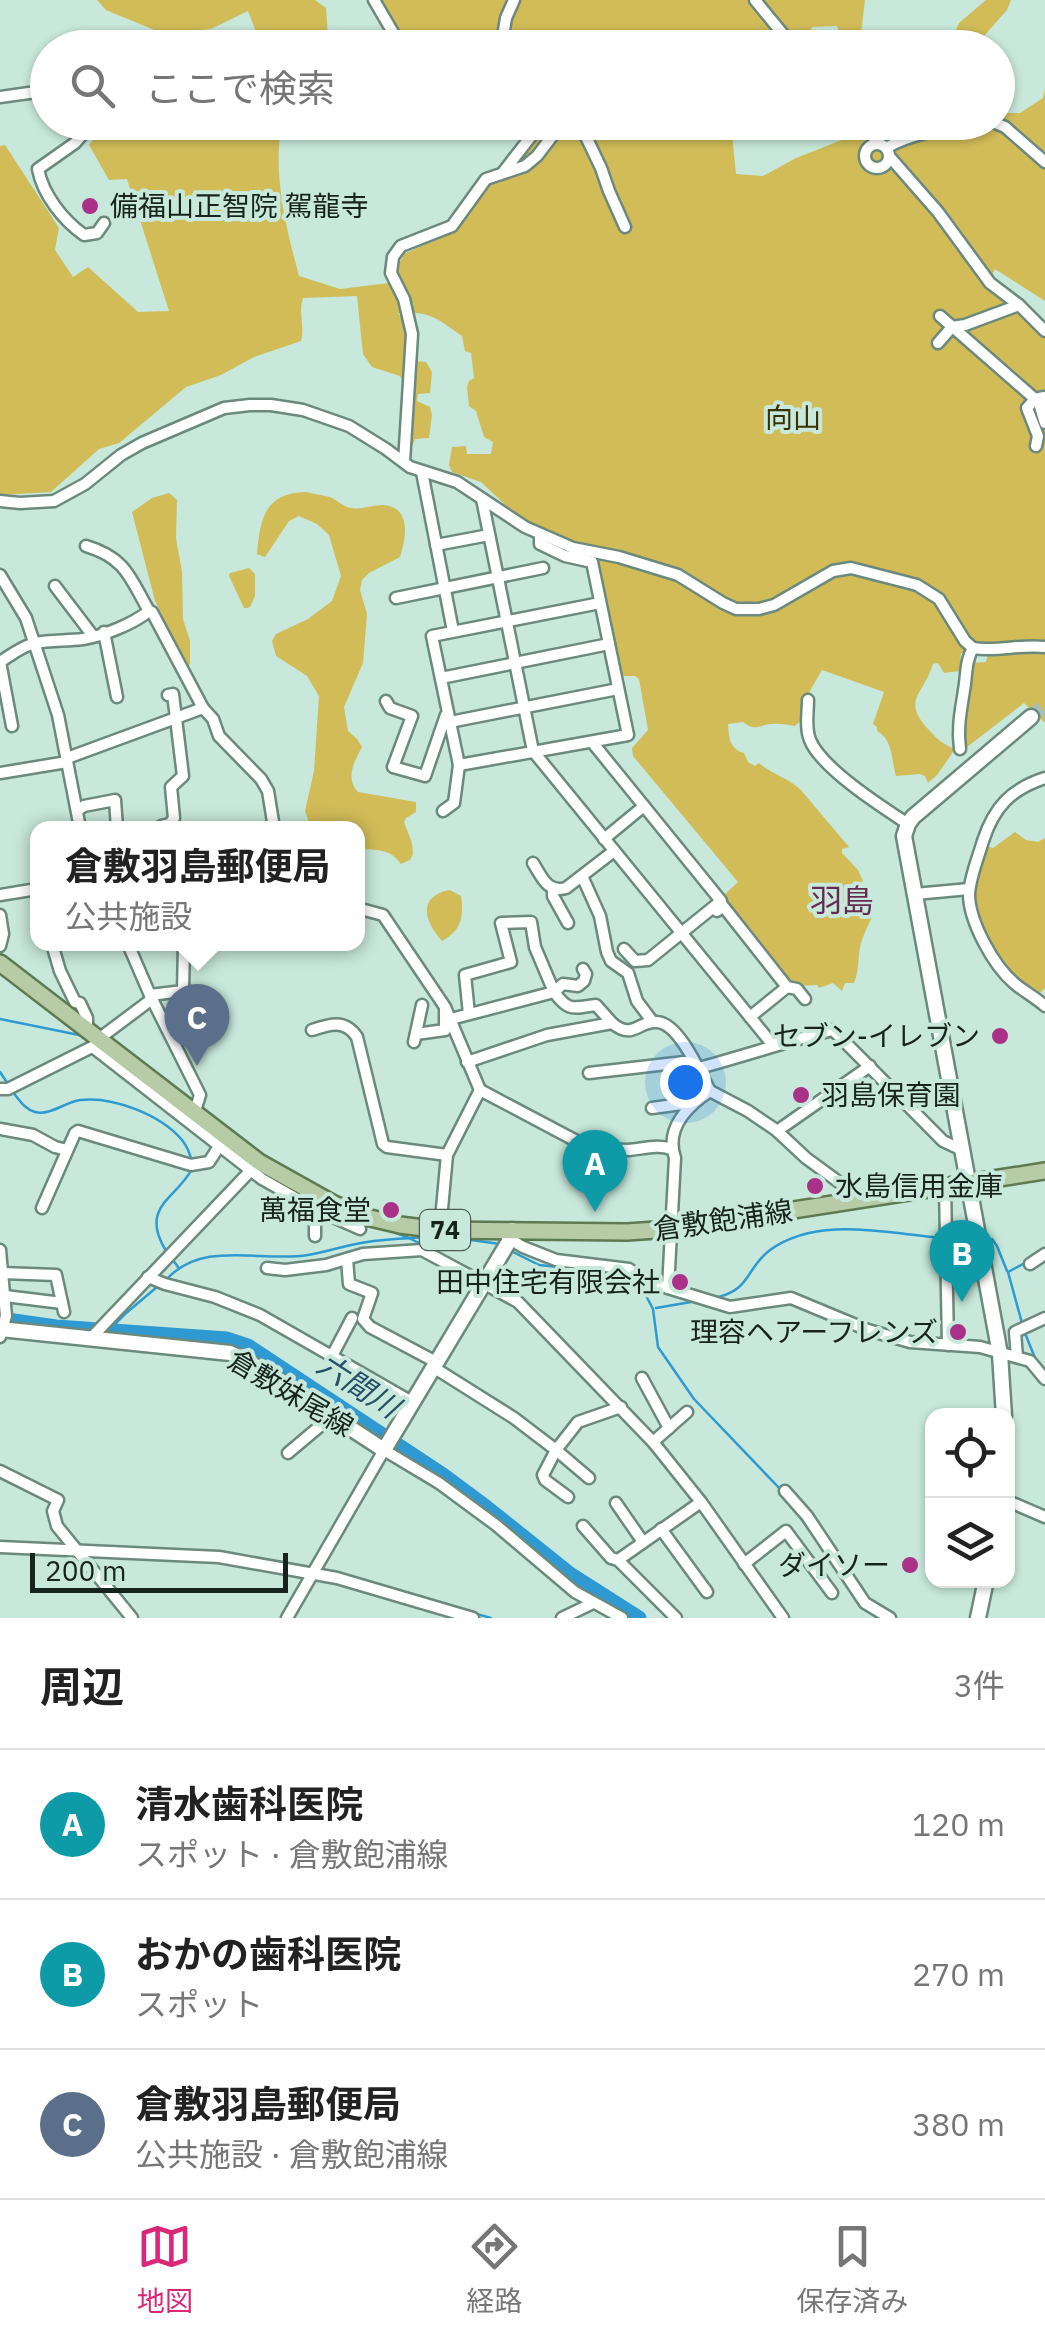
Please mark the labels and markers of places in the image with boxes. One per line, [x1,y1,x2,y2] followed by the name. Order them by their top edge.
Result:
[110,187,369,224] place label: 備福山正智院 駕龍寺
[79,195,101,217] marker: 備福山正智院 駕龍寺
[164,984,230,1066] pin: C
[773,1017,980,1054] place label: セブン-イレブン
[989,1025,1011,1047] marker: セブン-イレブン
[821,1076,961,1113] place label: 羽島保育園
[790,1084,812,1106] marker: 羽島保育園
[562,1130,628,1212] pin: A
[835,1167,1003,1204] place label: 水島信用金庫
[804,1175,826,1197] marker: 水島信用金庫
[259,1191,371,1228] place label: 萬福食堂
[380,1199,402,1221] marker: 萬福食堂
[930,1220,994,1302] pin: B
[436,1263,660,1300] place label: 田中住宅有限会社
[669,1271,691,1293] marker: 田中住宅有限会社
[690,1313,938,1350] place label: 理容ヘアーフレンズ
[947,1321,969,1343] marker: 理容ヘアーフレンズ
[778,1546,890,1583] place label: ダイソー
[899,1554,921,1576] marker: ダイソー

